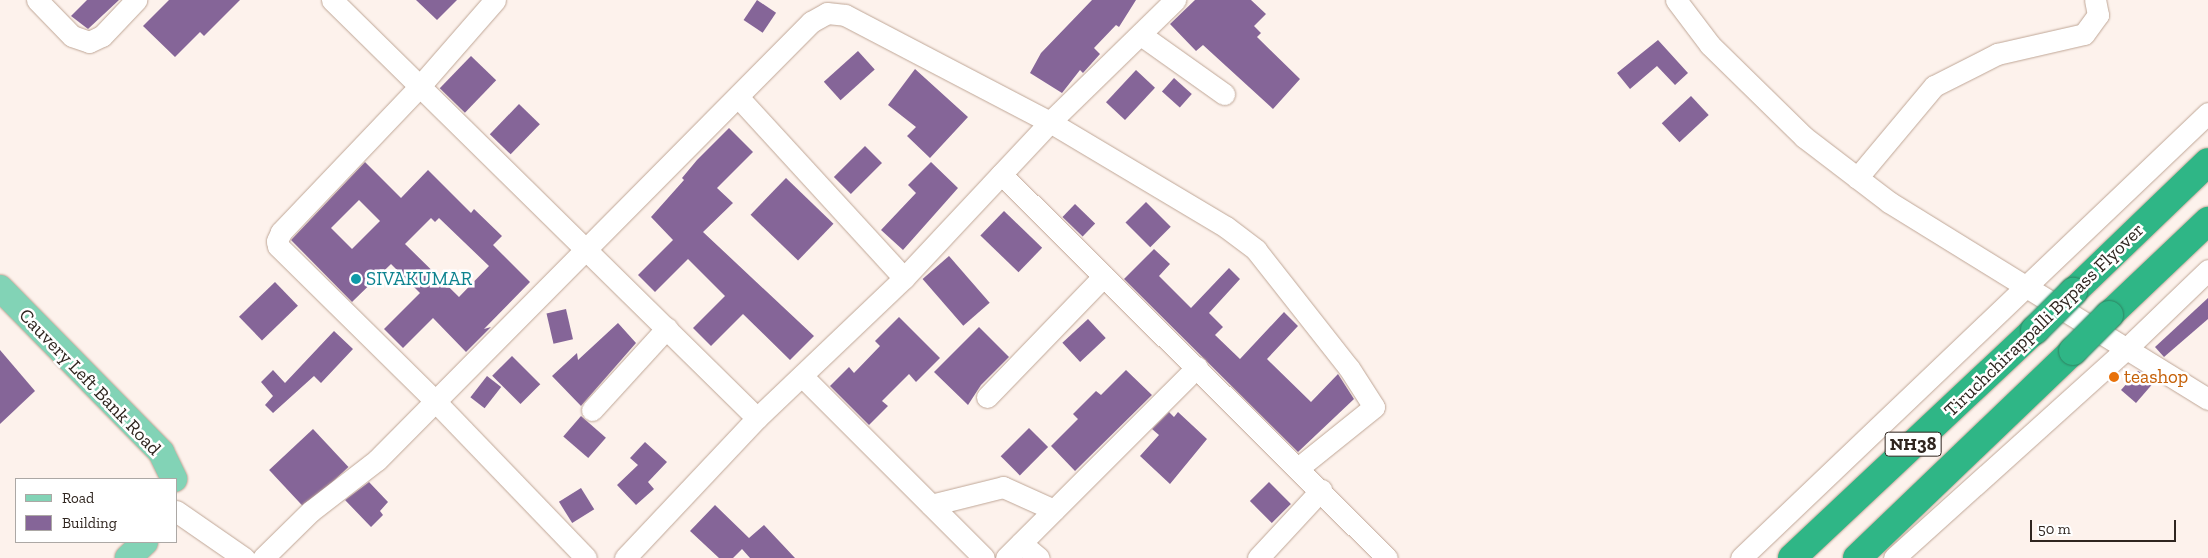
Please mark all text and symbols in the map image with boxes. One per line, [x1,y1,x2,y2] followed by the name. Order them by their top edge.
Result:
[1939,218,2149,422] street label: Tiruchchirappalli Bypass Flyover
[366,268,472,290] place label: SIVAKUMAR
[350,273,362,285] marker: SIVAKUMAR
[14,304,166,460] street label: Cauvery Left Bank Road
[2124,366,2188,388] place label: teashop
[2108,371,2120,383] marker: teashop
[1884,428,1942,459] road number: NH38
[15,478,178,543] legend
[62,489,94,507] text: Road
[2033,510,2179,542] scale bar
[62,514,117,532] text: Building
[2038,520,2071,538] text: 50 m

